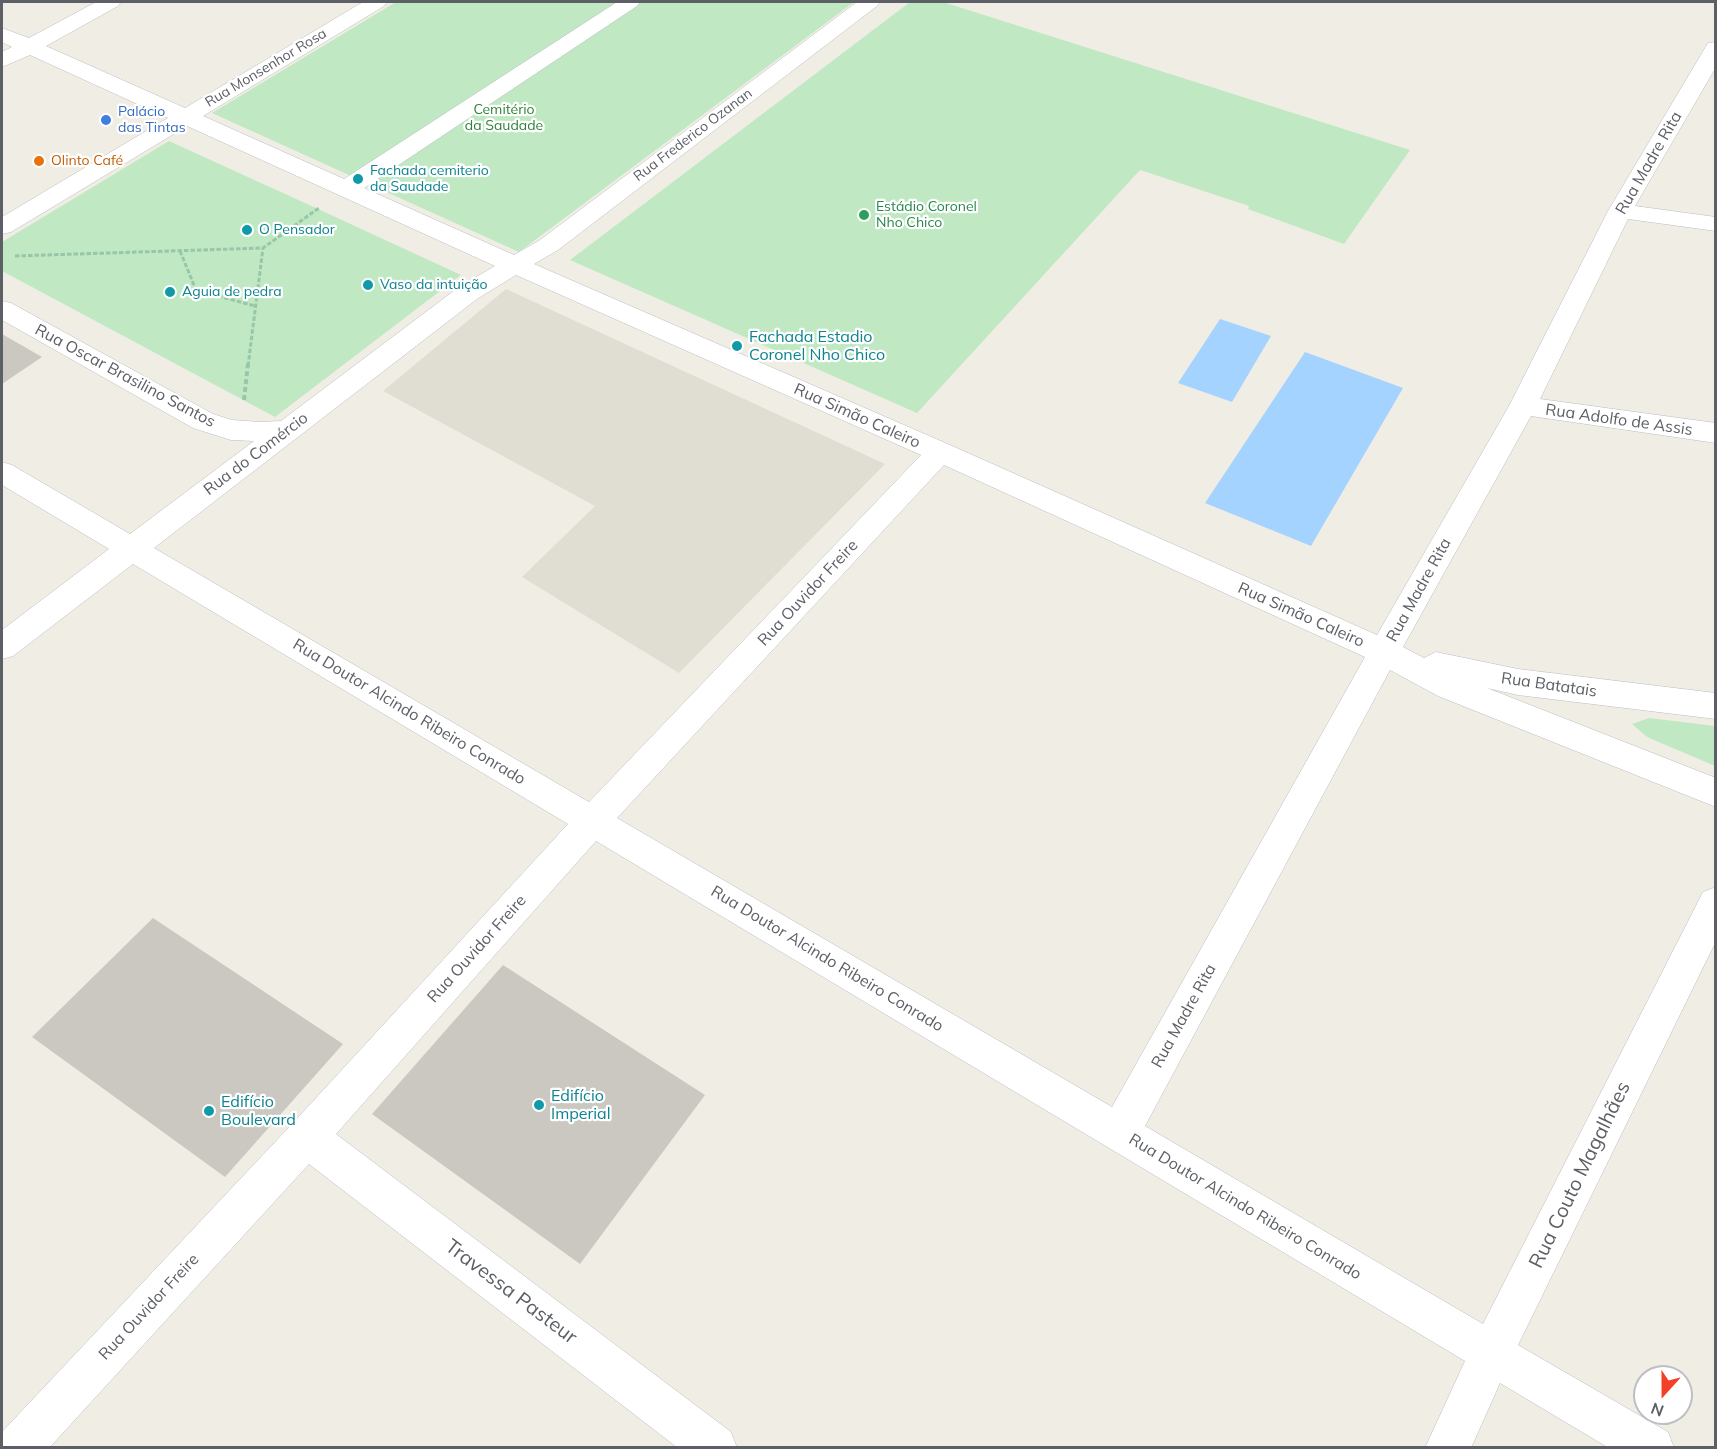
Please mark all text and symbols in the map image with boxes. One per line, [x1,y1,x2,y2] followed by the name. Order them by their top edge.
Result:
[202,25,330,111] street label: Rua Monsenhor Rosa
[630,85,756,185] street label: Rua Frederico Ozanan
[465,102,543,134] park label: Cemitério da Saudade
[118,104,186,136] place label: Palácio das Tintas
[1612,108,1686,218] street label: Rua Madre Rita
[99,113,113,127] marker: Palácio das Tintas
[51,153,123,169] place label: Olinto Café
[32,154,46,168] marker: Olinto Café
[370,163,489,196] place label: Fachada cemiterio da Saudade
[351,172,365,186] marker: Fachada cemiterio da Saudade
[876,199,977,232] place label: Estádio Coronel Nho Chico
[857,208,871,222] marker: Estádio Coronel Nho Chico
[259,222,335,238] place label: O Pensador
[240,223,254,237] marker: O Pensador
[380,277,488,293] place label: Vaso da intuição
[361,278,375,292] marker: Vaso da intuição
[182,284,282,300] place label: Aguia de pedra
[163,285,177,299] marker: Aguia de pedra
[31,320,219,432] street label: Rua Oscar Brasilino Santos
[749,327,885,365] place label: Fachada Estadio Coronel Nho Chico
[730,339,744,353] marker: Fachada Estadio Coronel Nho Chico
[791,380,923,452] street label: Rua Simão Caleiro
[1544,400,1694,440] street label: Rua Adolfo de Assis
[200,408,312,500] street label: Rua do Comércio
[1383,535,1455,645] street label: Rua Madre Rita
[754,536,862,650] street label: Rua Ouvidor Freire
[1235,579,1367,651] street label: Rua Simão Caleiro
[289,635,529,789] street label: Rua Doutor Alcindo Ribeiro Conrado
[1500,669,1598,701] street label: Rua Batatais
[707,882,947,1036] street label: Rua Doutor Alcindo Ribeiro Conrado
[424,891,530,1007] street label: Rua Ouvidor Freire
[1148,961,1220,1071] street label: Rua Madre Rita
[1524,1078,1636,1272] street label: Rua Couto Magalhães
[551,1086,611,1124] place label: Edifício Imperial
[221,1092,296,1130] place label: Edifício Boulevard
[532,1098,546,1112] marker: Edifício Imperial
[202,1104,216,1118] marker: Edifício Boulevard
[1125,1130,1365,1284] street label: Rua Doutor Alcindo Ribeiro Conrado
[440,1235,582,1349] street label: Travessa Pasteur
[95,1250,203,1364] street label: Rua Ouvidor Freire
[1633,1365,1693,1425] north arrow
[1648,1398,1666,1421] text: N

